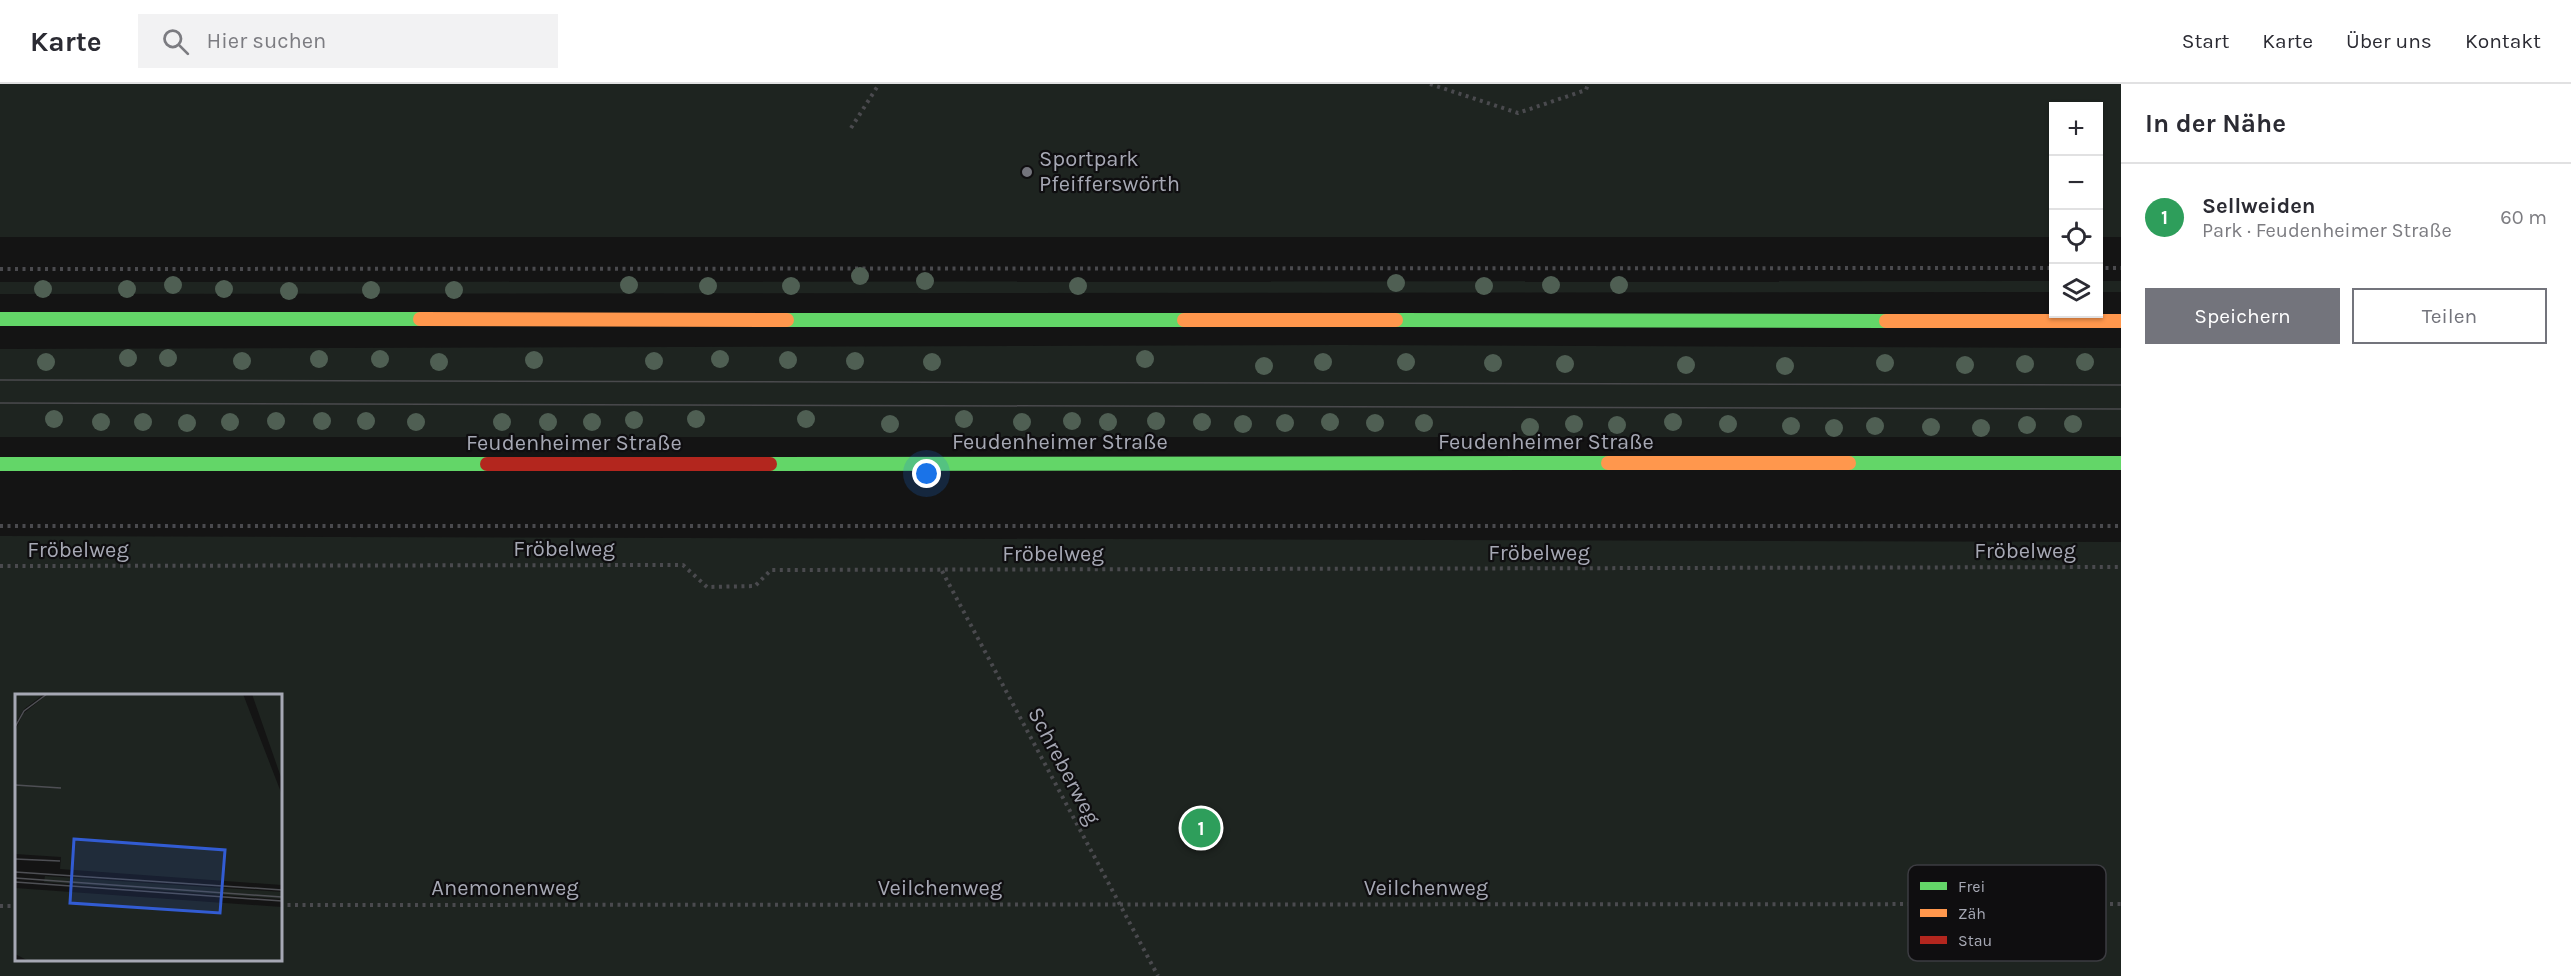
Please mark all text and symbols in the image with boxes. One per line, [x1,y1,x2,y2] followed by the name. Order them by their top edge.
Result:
[138,14,558,68] search box
[30,25,102,58] text: Karte
[159,25,192,58] icon: search
[207,28,326,54] text: Hier suchen
[2182,29,2229,53] text: Start
[2262,29,2313,53] text: Karte
[2346,29,2432,53] text: Über uns
[2465,29,2541,53] text: Kontakt
[2049,102,2103,318] map controls
[2049,102,2103,156] button: +
[2145,108,2286,139] text: In der Nähe
[1039,146,1180,197] place label: Sportpark Pfeifferswörth
[2049,156,2103,210] button: −
[1020,165,1034,179] marker: Sportpark Pfeifferswörth
[2202,193,2316,219] text: Sellweiden
[2161,206,2168,229] text: 1
[2500,206,2547,229] text: 60 m
[2049,210,2103,264] button: locate
[2202,219,2452,242] text: Park · Feudenheimer Straße
[2049,264,2103,318] button: layers
[2145,288,2340,344] button: Speichern
[2352,288,2547,344] button: Teilen
[952,429,1168,455] street label: Feudenheimer Straße
[1438,429,1654,455] street label: Feudenheimer Straße
[466,430,682,456] street label: Feudenheimer Straße
[912,459,941,488] your location
[513,536,615,562] street label: Fröbelweg
[27,537,129,563] street label: Fröbelweg
[1974,538,2076,564] street label: Fröbelweg
[1488,540,1590,566] street label: Fröbelweg
[1002,541,1104,567] street label: Fröbelweg
[15,694,282,961] inset map
[1022,703,1106,830] street label: Schreberweg
[1182,806,1220,850] pin: 1
[1908,865,2106,961] legend
[431,875,579,901] street label: Anemonenweg
[878,875,1003,901] street label: Veilchenweg
[1364,875,1489,901] street label: Veilchenweg
[1958,877,1985,896] text: Frei
[1958,904,1986,923] text: Zäh
[1958,931,1992,950] text: Stau

